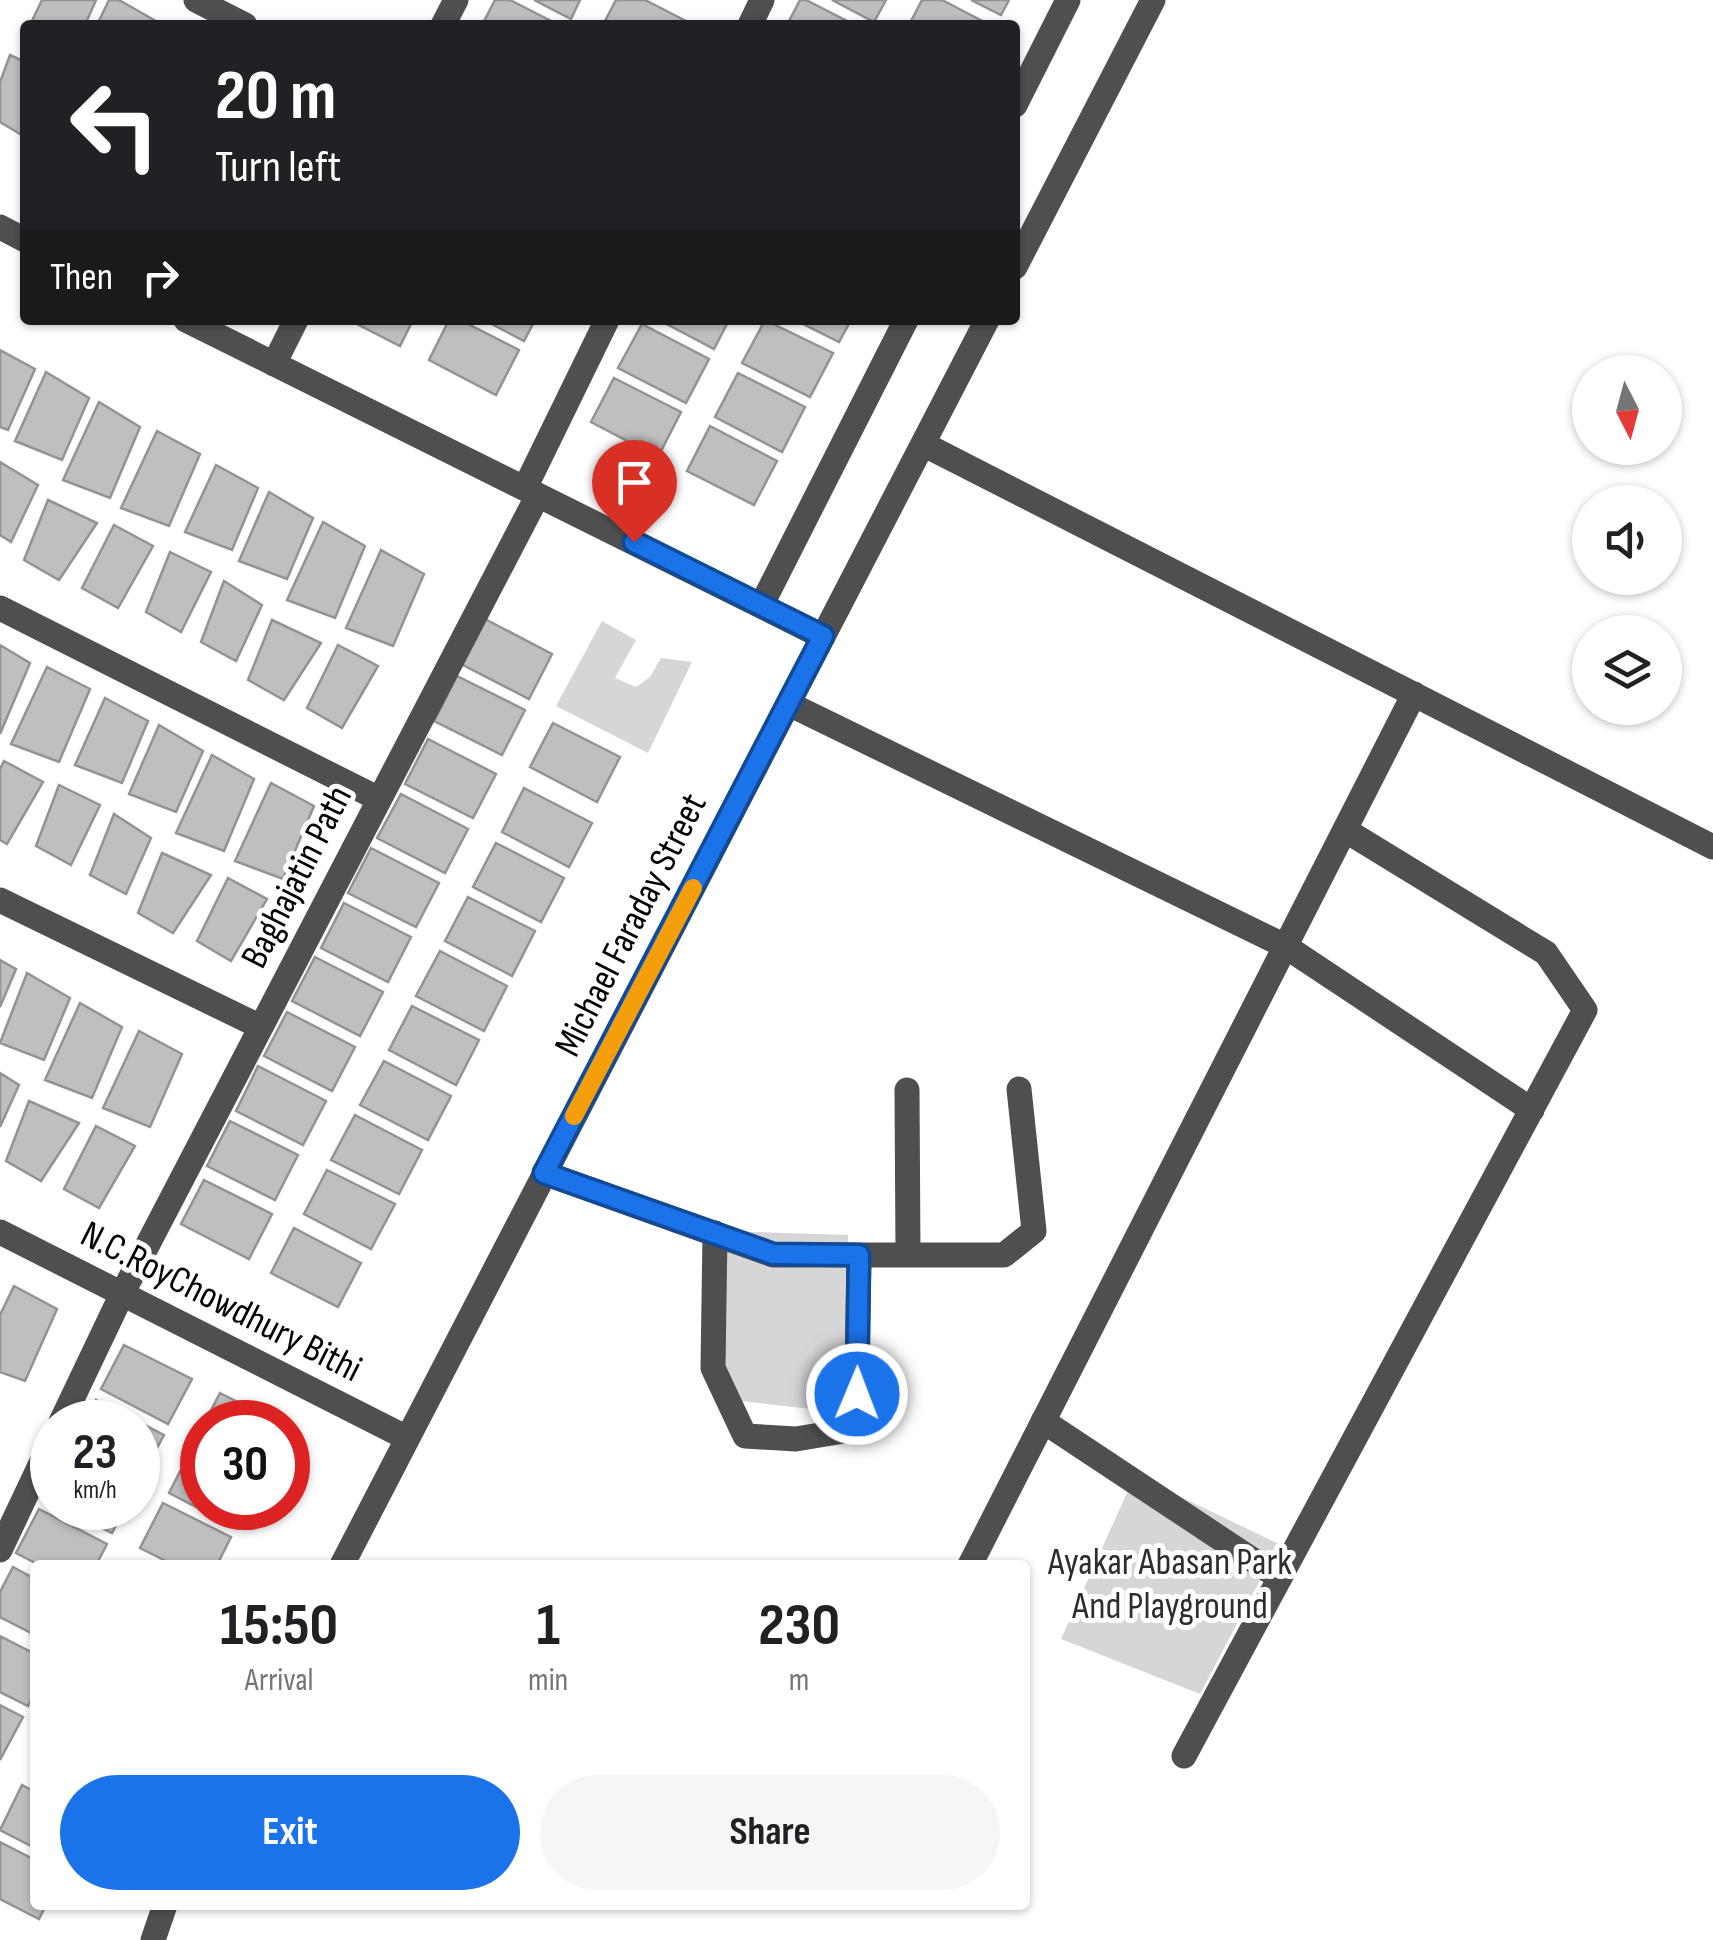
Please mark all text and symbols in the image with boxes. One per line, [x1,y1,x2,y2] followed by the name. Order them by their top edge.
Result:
[215,55,336,139] text: 20 m
[50,60,180,190] icon: left
[215,140,341,195] text: Turn left
[133,250,188,305] icon: right
[50,255,113,300] text: Then
[1572,355,1682,465] north arrow
[1572,355,1682,725] map controls
[592,440,677,543] pin
[607,455,662,510] icon: arrive
[1572,485,1682,595] button: sound
[1572,615,1682,725] button: layers
[232,779,362,975] street label: Baghajatin Path
[545,786,717,1064] street label: Michael Faraday Street
[73,1212,369,1392] street label: N.C.RoyChowdhury Bithi
[805,1342,909,1446] position arrow
[180,1400,310,1530] speed limit sign: 30
[73,1423,117,1483] text: 23
[73,1475,117,1506] text: km/h
[1047,1540,1292,1629] park label: Ayakar Abasan Park And Playground
[220,1590,338,1662] text: 15:50
[536,1590,560,1662] text: 1
[758,1590,840,1662] text: 230
[245,1661,313,1700] text: Arrival
[528,1661,568,1700] text: min
[789,1661,809,1700] text: m
[60,1775,520,1890] button: Exit
[540,1775,1000,1890] button: Share

